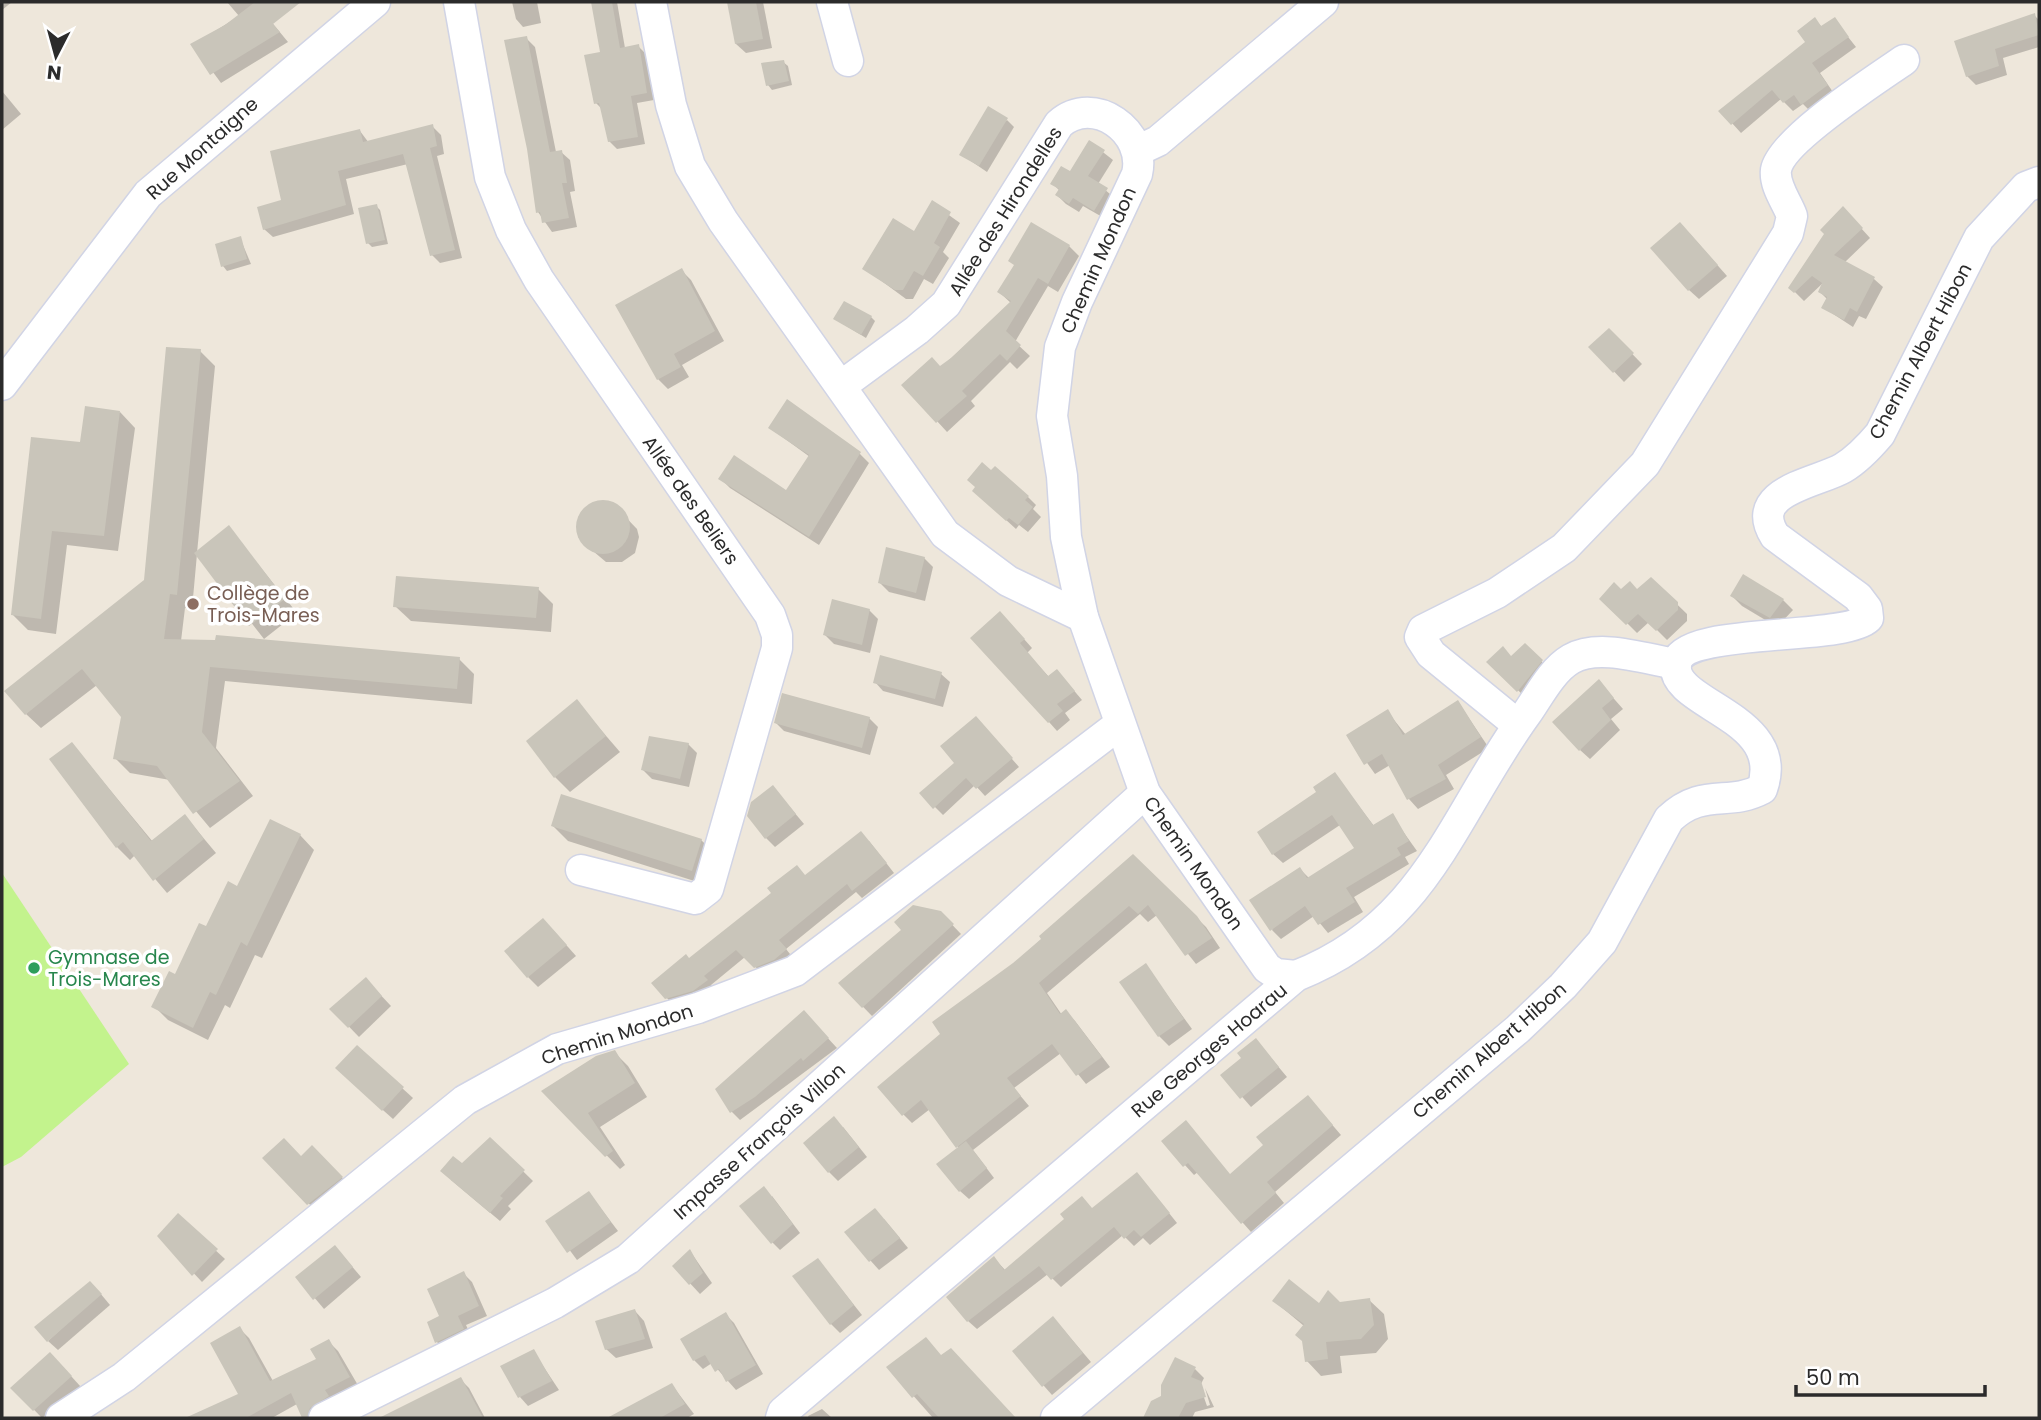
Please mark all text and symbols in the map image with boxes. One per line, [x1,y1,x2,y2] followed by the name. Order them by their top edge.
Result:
[21,21,91,91] north arrow
[46,58,63,87] text: N
[140,91,264,206] street label: Rue Montaigne
[942,121,1069,301] street label: Allée des Hirondelles
[1054,183,1143,338] street label: Chemin Mondon
[1862,258,1978,444] street label: Chemin Albert Hibon
[636,430,745,570] street label: Allée des Beliers
[207,580,320,629] place label: Collège de Trois-Mares
[185,596,201,612] marker: Collège de Trois-Mares
[1137,791,1250,936] street label: Chemin Mondon
[48,944,169,993] place label: Gymnase de Trois-Mares
[26,960,42,976] marker: Gymnase de Trois-Mares
[1406,976,1572,1125] street label: Chemin Albert Hibon
[1125,977,1293,1124] street label: Rue Georges Hoarau
[538,997,696,1072] street label: Chemin Mondon
[667,1057,851,1226] street label: Impasse François Villon
[1796,1354,1985,1398] scale bar
[1806,1363,1860,1392] text: 50 m

